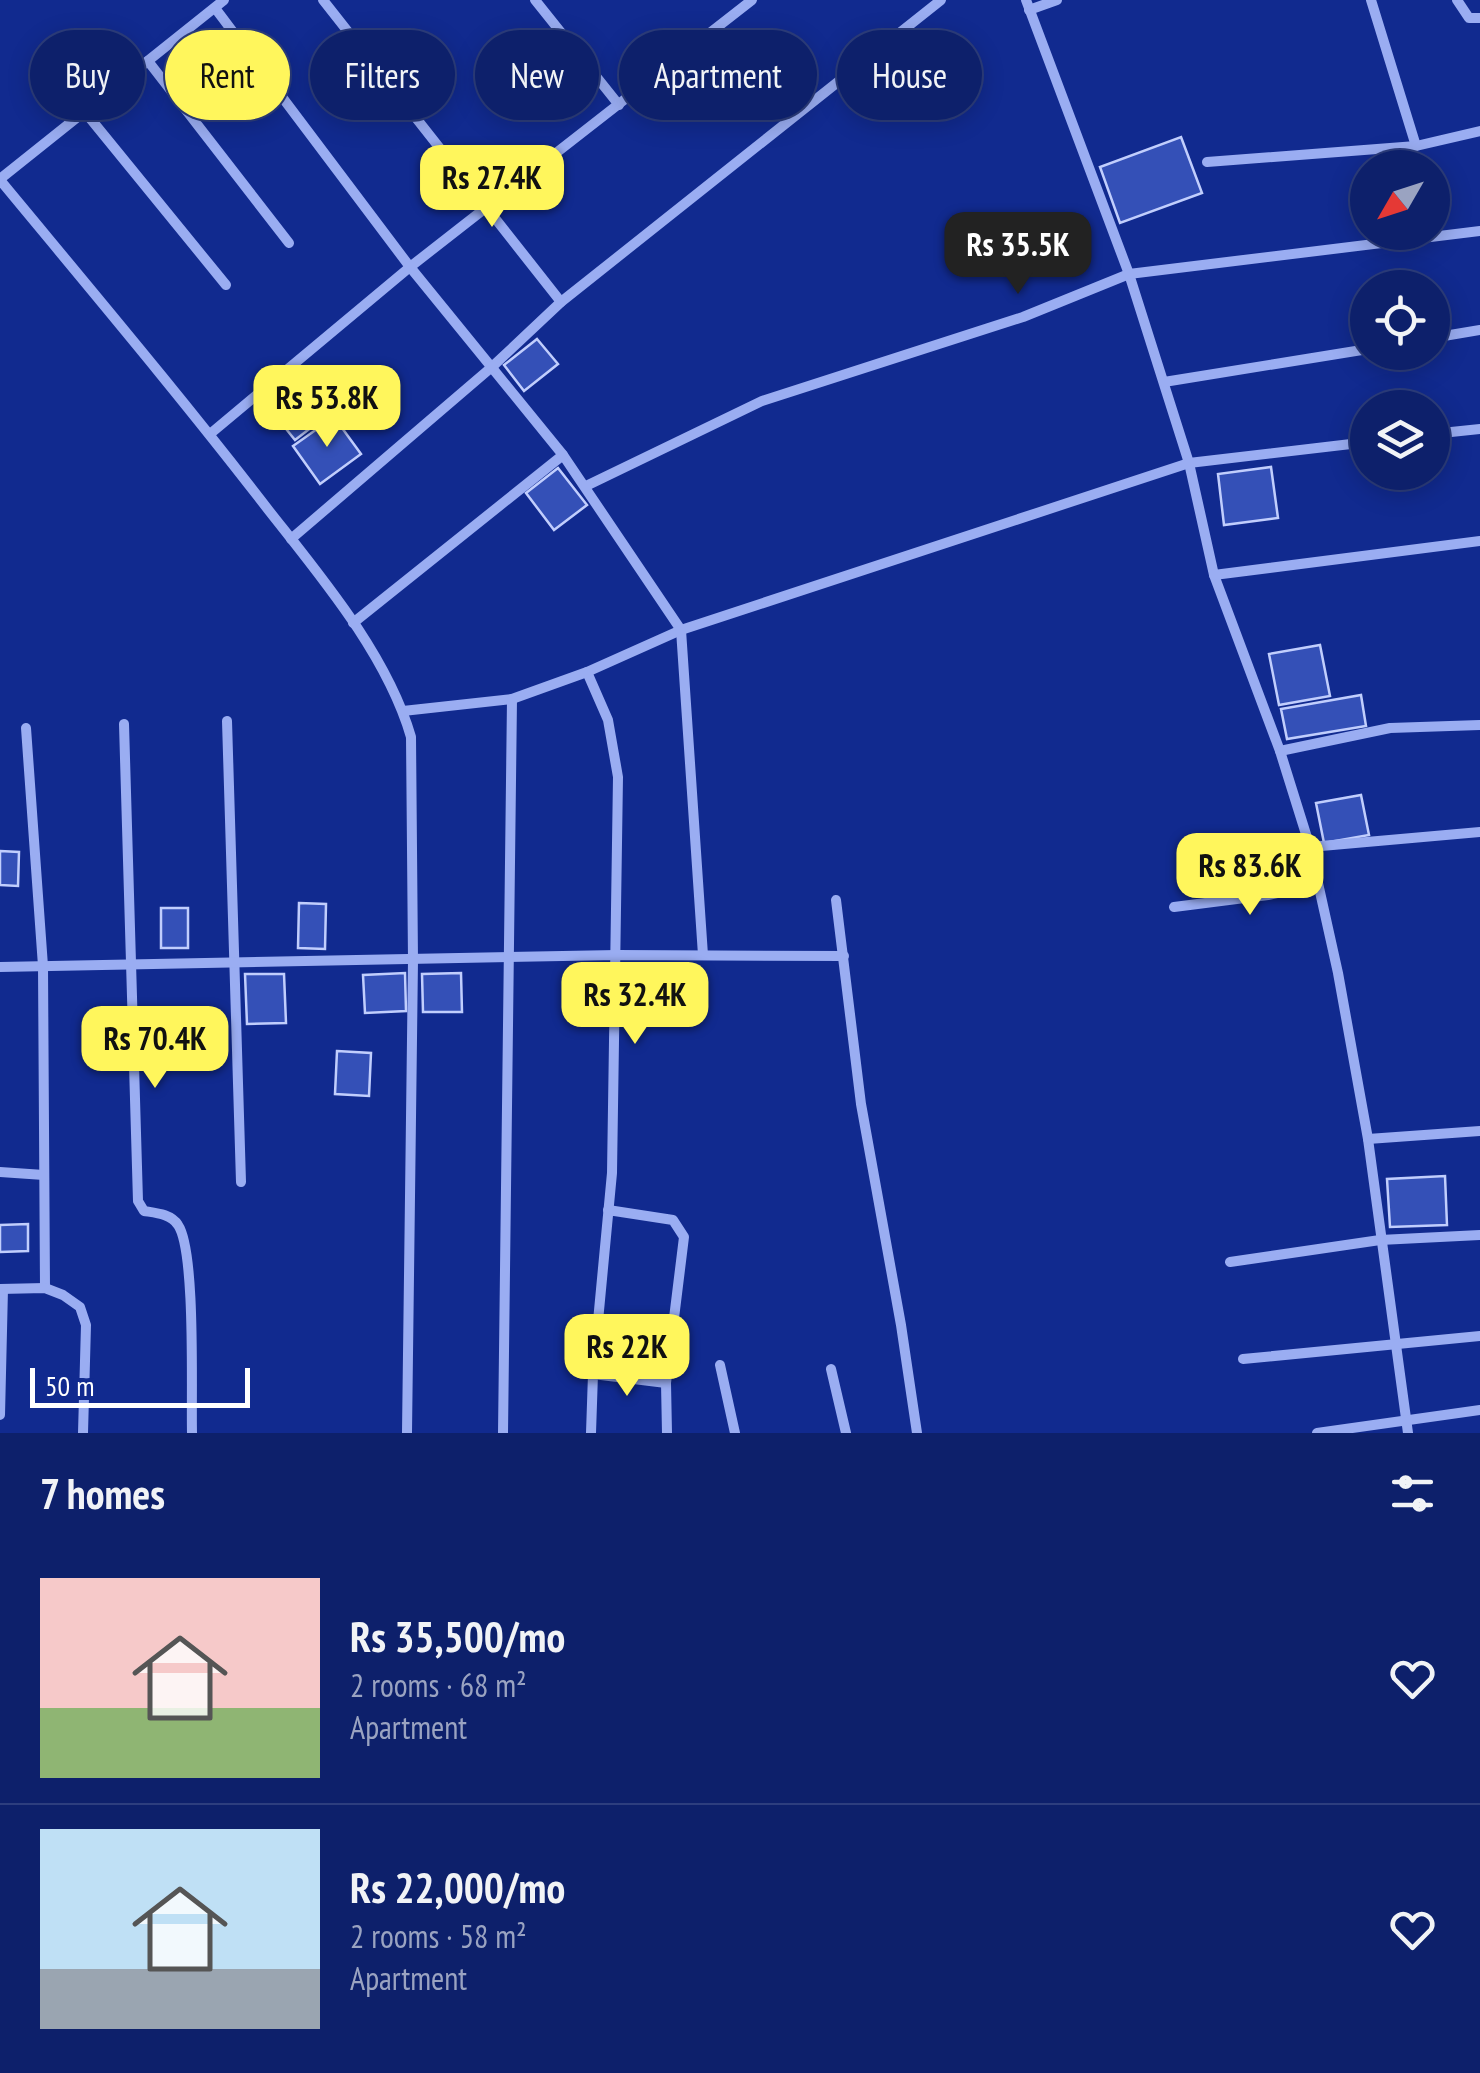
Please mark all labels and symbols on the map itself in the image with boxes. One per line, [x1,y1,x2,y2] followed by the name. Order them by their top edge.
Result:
[389,145,595,230] pin: Rs 27.4K
[1350,150,1450,250] north arrow
[915,212,1121,297] pin: Rs 35.5K
[224,365,430,450] pin: Rs 53.8K
[1147,833,1353,918] pin: Rs 83.6K
[532,962,738,1047] pin: Rs 32.4K
[52,1006,258,1091] pin: Rs 70.4K
[546,1314,708,1399] pin: Rs 22K
[30,1363,250,1408] scale bar

